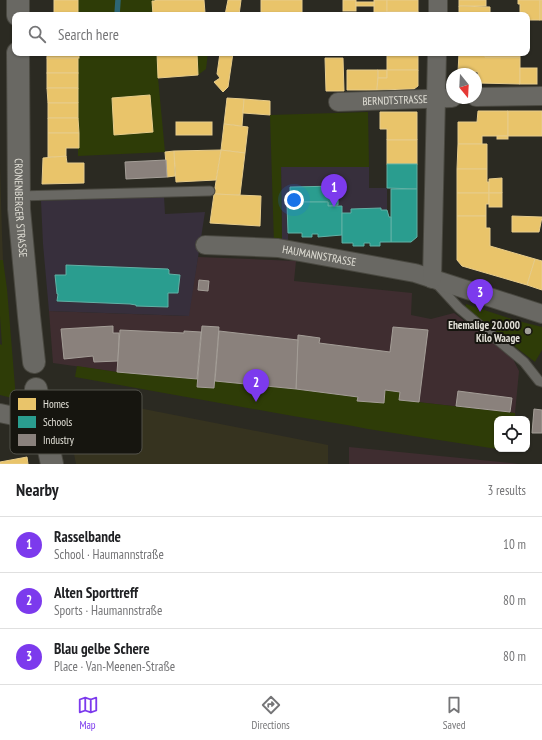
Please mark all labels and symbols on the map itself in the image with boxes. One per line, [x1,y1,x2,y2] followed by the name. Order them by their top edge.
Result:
[446,68,482,104] north arrow
[362,92,428,108] street label: BERNDTSTRASSE
[12,158,31,258] street label: CRONENBERGER STRASSE
[321,174,347,207] pin: 1
[284,190,304,210] your location
[281,242,358,269] street label: HAUMANNSTRASSE
[467,279,493,312] pin: 3
[448,318,520,345] place label: Ehemalige 20.000 Kilo Waage
[523,326,533,336] marker: Ehemalige 20.000 Kilo Waage
[243,369,269,402] pin: 2
[10,390,142,454] legend
[43,397,69,411] text: Homes
[43,415,73,429] text: Schools
[43,433,75,447] text: Industry

